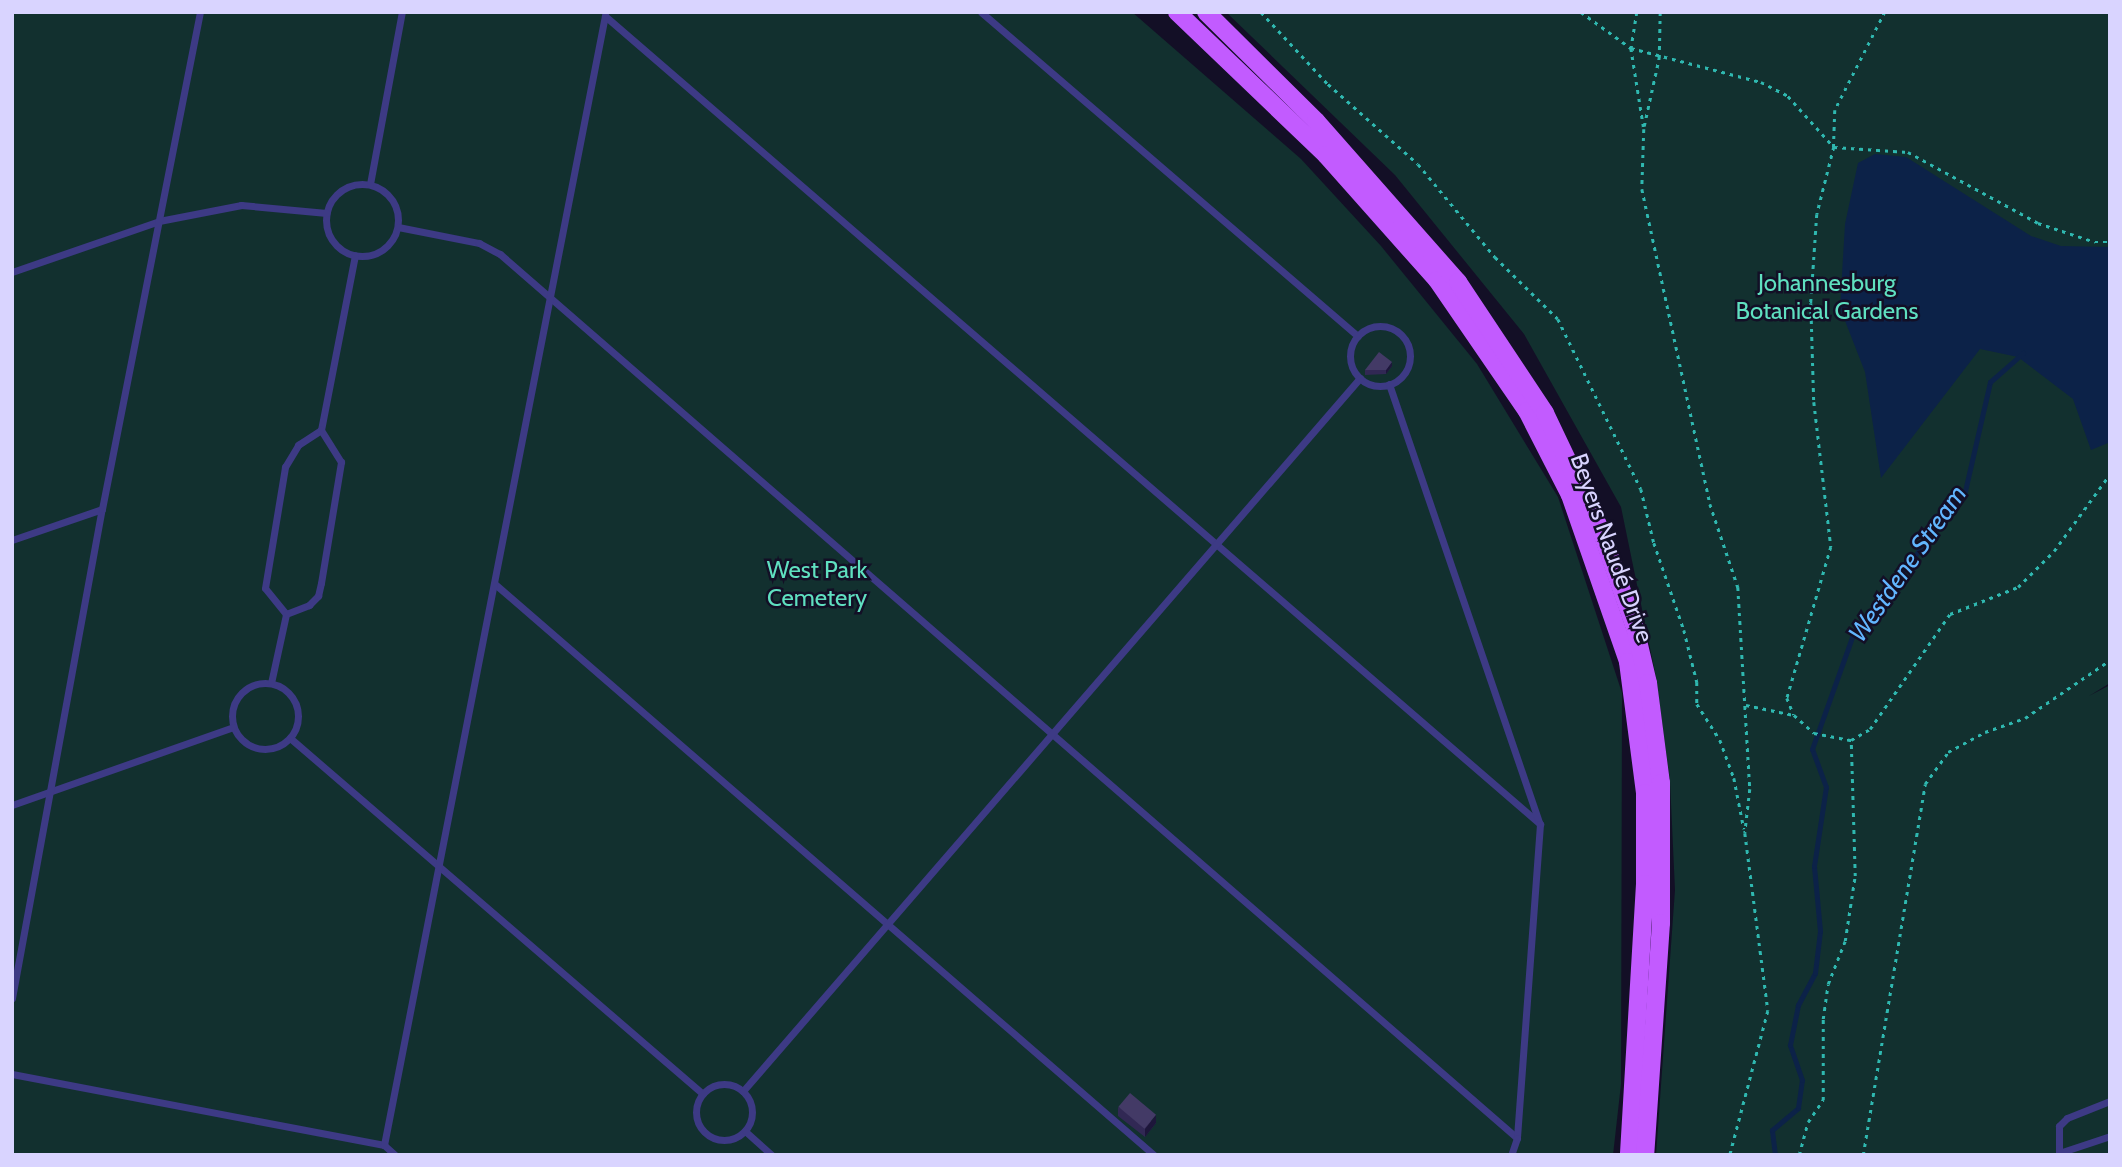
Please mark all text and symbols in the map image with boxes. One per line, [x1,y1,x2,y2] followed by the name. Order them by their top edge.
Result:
[1736,269,1918,325] park label: Johannesburg Botanical Gardens
[1564,449,1660,647] street label: Beyers Naudé Drive
[1842,480,1974,648] water label: Westdene Stream
[767,556,867,612] park label: West Park Cemetery

